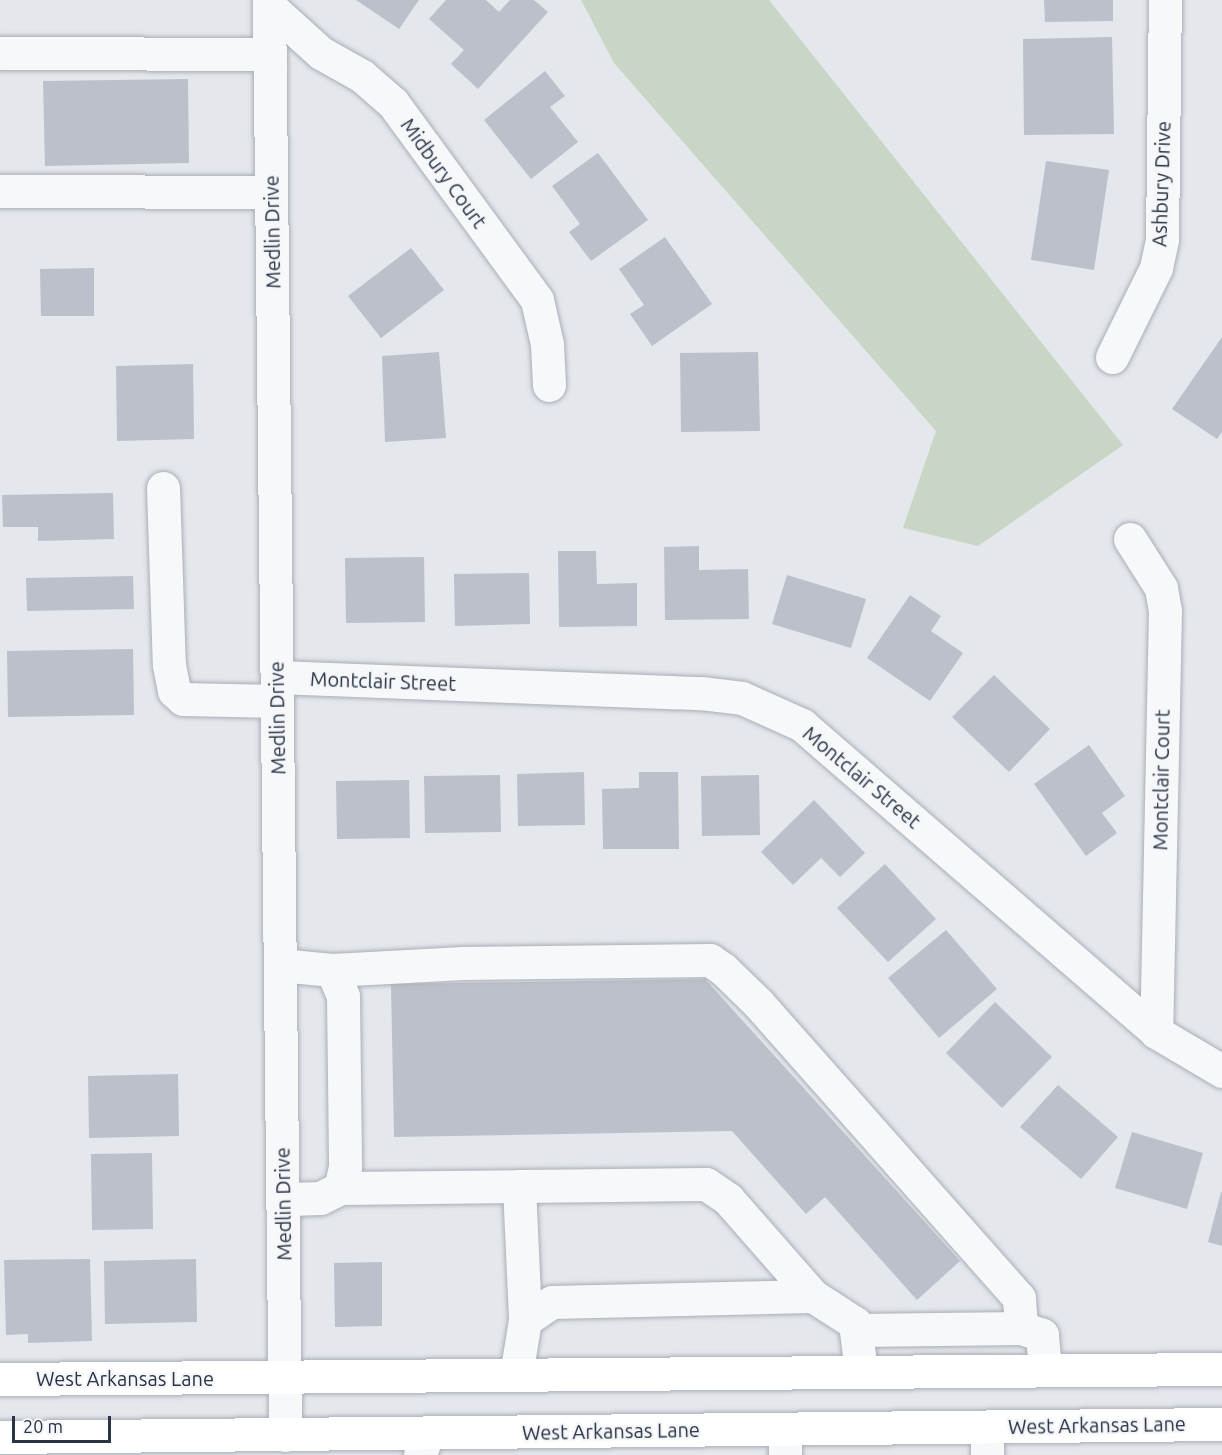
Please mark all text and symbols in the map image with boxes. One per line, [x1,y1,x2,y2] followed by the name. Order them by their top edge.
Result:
[396,113,492,233] street label: Midbury Court
[1147,121,1175,247] street label: Ashbury Drive
[259,175,285,289] street label: Medlin Drive
[264,661,290,775] street label: Medlin Drive
[310,666,456,696] street label: Montclair Street
[1148,709,1174,851] street label: Montclair Court
[798,721,926,833] street label: Montclair Street
[270,1147,296,1261] street label: Medlin Drive
[36,1366,214,1390] street label: West Arkansas Lane
[15,1404,114,1442] scale bar
[1008,1411,1186,1439] street label: West Arkansas Lane
[23,1416,63,1436] text: 20 m
[522,1417,700,1445] street label: West Arkansas Lane

